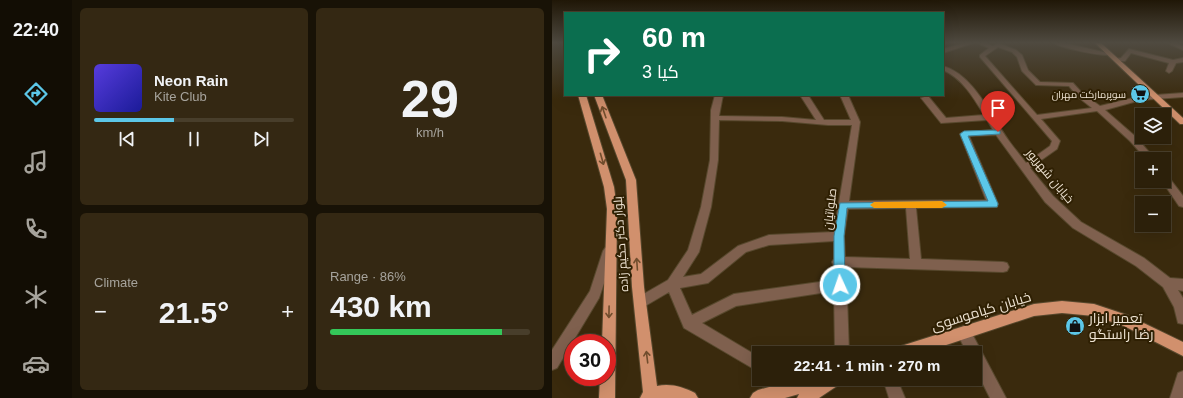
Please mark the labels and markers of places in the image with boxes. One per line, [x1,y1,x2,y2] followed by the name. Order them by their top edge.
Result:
[1129,83,1151,105] supermarket icon: سوپرمارکت مهران
[1052,89,1126,101] place label: سوپرمارکت مهران
[981,91,1015,132] pin
[1088,310,1153,342] place label: تعمیر ابزار رضا راستگو
[1064,315,1086,337] shop icon: تعمیر ابزار رضا راستگو

